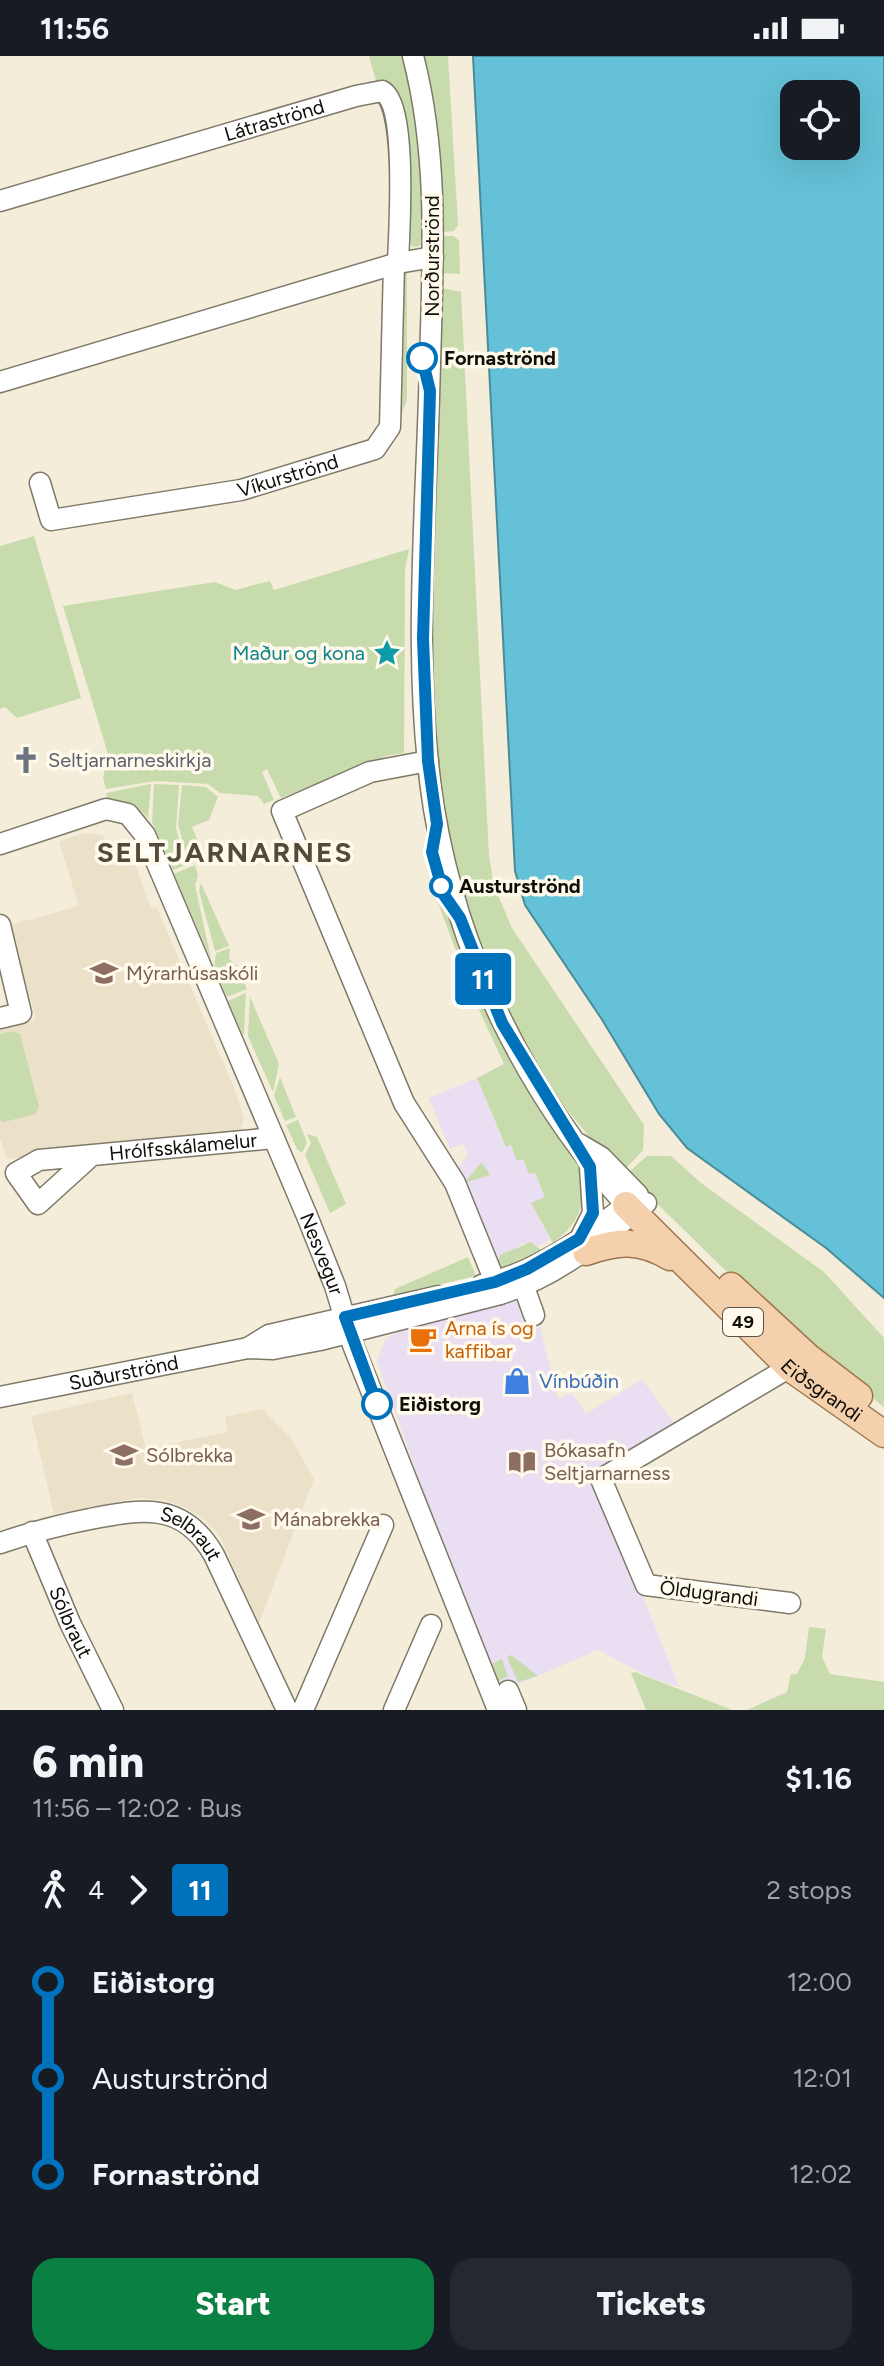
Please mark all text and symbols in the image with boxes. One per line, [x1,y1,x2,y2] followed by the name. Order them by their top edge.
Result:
[40,10,109,47] text: 11:56
[780,80,860,160] map controls
[780,80,860,160] button: locate
[221,94,327,146] street label: Látraströnd
[420,195,444,317] street label: Norðurströnd
[407,343,437,373] marker: Fornaströnd
[444,346,556,370] place label: Fornaströnd
[235,449,341,502] street label: Víkurströnd
[372,638,402,668] place icon: Maður og kona
[233,641,365,665] place label: Maður og kona
[11,745,41,775] church icon: Seltjarnarneskirkja
[48,748,211,772] place label: Seltjarnarneskirkja
[97,835,353,869] district label: SELTJARNARNES
[459,874,581,898] place label: Austurströnd
[430,875,452,897] marker: Austurströnd
[447,953,519,1005] line badge: 11
[89,958,119,988] school or university icon: Mýrarhúsaskóli
[126,961,258,985] place label: Mýrarhúsaskóli
[471,962,495,996] text: 11
[108,1128,258,1165] street label: Hrólfsskálamelur
[295,1209,349,1298] street label: Nesvegur
[723,1308,763,1336] road number: 49
[445,1316,534,1363] place label: Arna ís og kaffibar
[408,1324,438,1354] cafe icon: Arna ís og kaffibar
[67,1350,181,1395] street label: Suðurströnd
[776,1354,867,1427] street label: Eiðsgrandi
[502,1366,532,1396] shop icon: Vínbúðin
[539,1369,619,1393] place label: Vínbúðin
[362,1389,392,1419] marker: Eiðistorg
[399,1392,481,1416] place label: Eiðistorg
[544,1438,670,1485] place label: Bókasafn Seltjarnarness
[109,1440,139,1470] school or university icon: Sólbrekka
[146,1443,233,1467] place label: Sólbrekka
[507,1447,537,1477] library icon: Bókasafn Seltjarnarness
[158,1501,227,1565] street label: Selbraut
[236,1504,266,1534] school or university icon: Mánabrekka
[273,1507,380,1531] place label: Mánabrekka
[658,1575,760,1611] street label: Öldugrandi
[44,1583,97,1662] street label: Sólbraut
[32,1735,144,1788] text: 6 min
[785,1760,852,1797] text: $1.16
[32,1792,242,1824] text: 11:56 – 12:02 · Bus
[32,1868,76,1912] icon: walk
[116,1868,160,1912] icon: forward
[188,1873,212,1907] text: 11
[88,1874,104,1906] text: 4
[767,1874,852,1906] text: 2 stops
[92,1964,215,2001] text: Eiðistorg
[787,1966,852,1998] text: 12:00
[92,2060,268,2097] text: Austurströnd
[793,2062,852,2094] text: 12:01
[92,2156,260,2193] text: Fornaströnd
[789,2158,852,2190] text: 12:02
[32,2258,434,2350] button: Start
[450,2258,852,2350] button: Tickets

